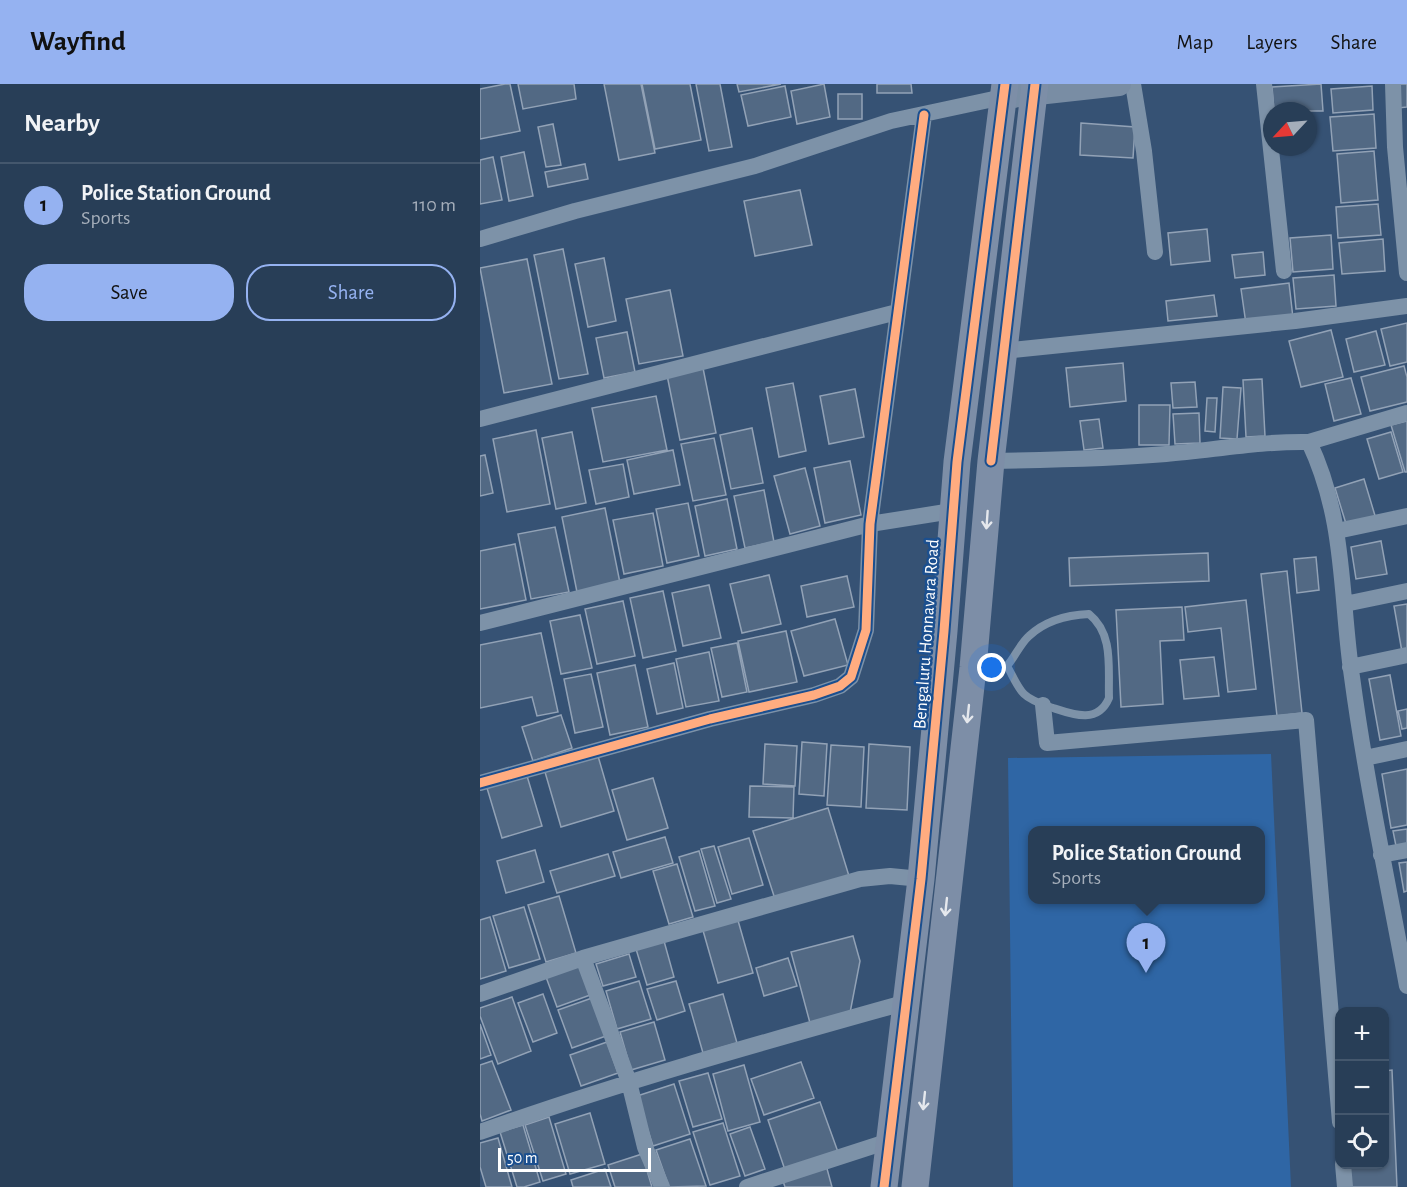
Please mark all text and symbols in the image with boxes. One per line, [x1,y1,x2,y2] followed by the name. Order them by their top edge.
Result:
[30,28,126,56] text: Wayfind
[1177,32,1213,53] text: Map
[1246,32,1297,53] text: Layers
[1330,32,1377,53] text: Share
[1263,102,1317,156] north arrow
[24,110,100,136] text: Nearby
[81,182,271,204] text: Police Station Ground
[40,195,47,215] text: 1
[412,195,456,215] text: 110 m
[81,208,130,228] text: Sports
[24,264,234,321] button: Save
[246,264,456,321] button: Share
[981,509,992,529] one-way arrow
[911,538,943,730] street label: Bengaluru Honnavara Road
[977,653,1006,682] your location
[962,703,973,723] one-way arrow
[1028,826,1265,904] popup
[1052,842,1241,864] text: Police Station Ground
[1052,868,1101,888] text: Sports
[940,897,951,917] one-way arrow
[1126,924,1166,973] pin: 1
[1335,1007,1389,1169] map controls
[1335,1007,1389,1061] button: +
[1335,1061,1389,1115] button: −
[918,1091,929,1111] one-way arrow
[1335,1115,1389,1169] button: locate
[498,1145,651,1172] scale bar
[507,1150,538,1166] text: 50 m

